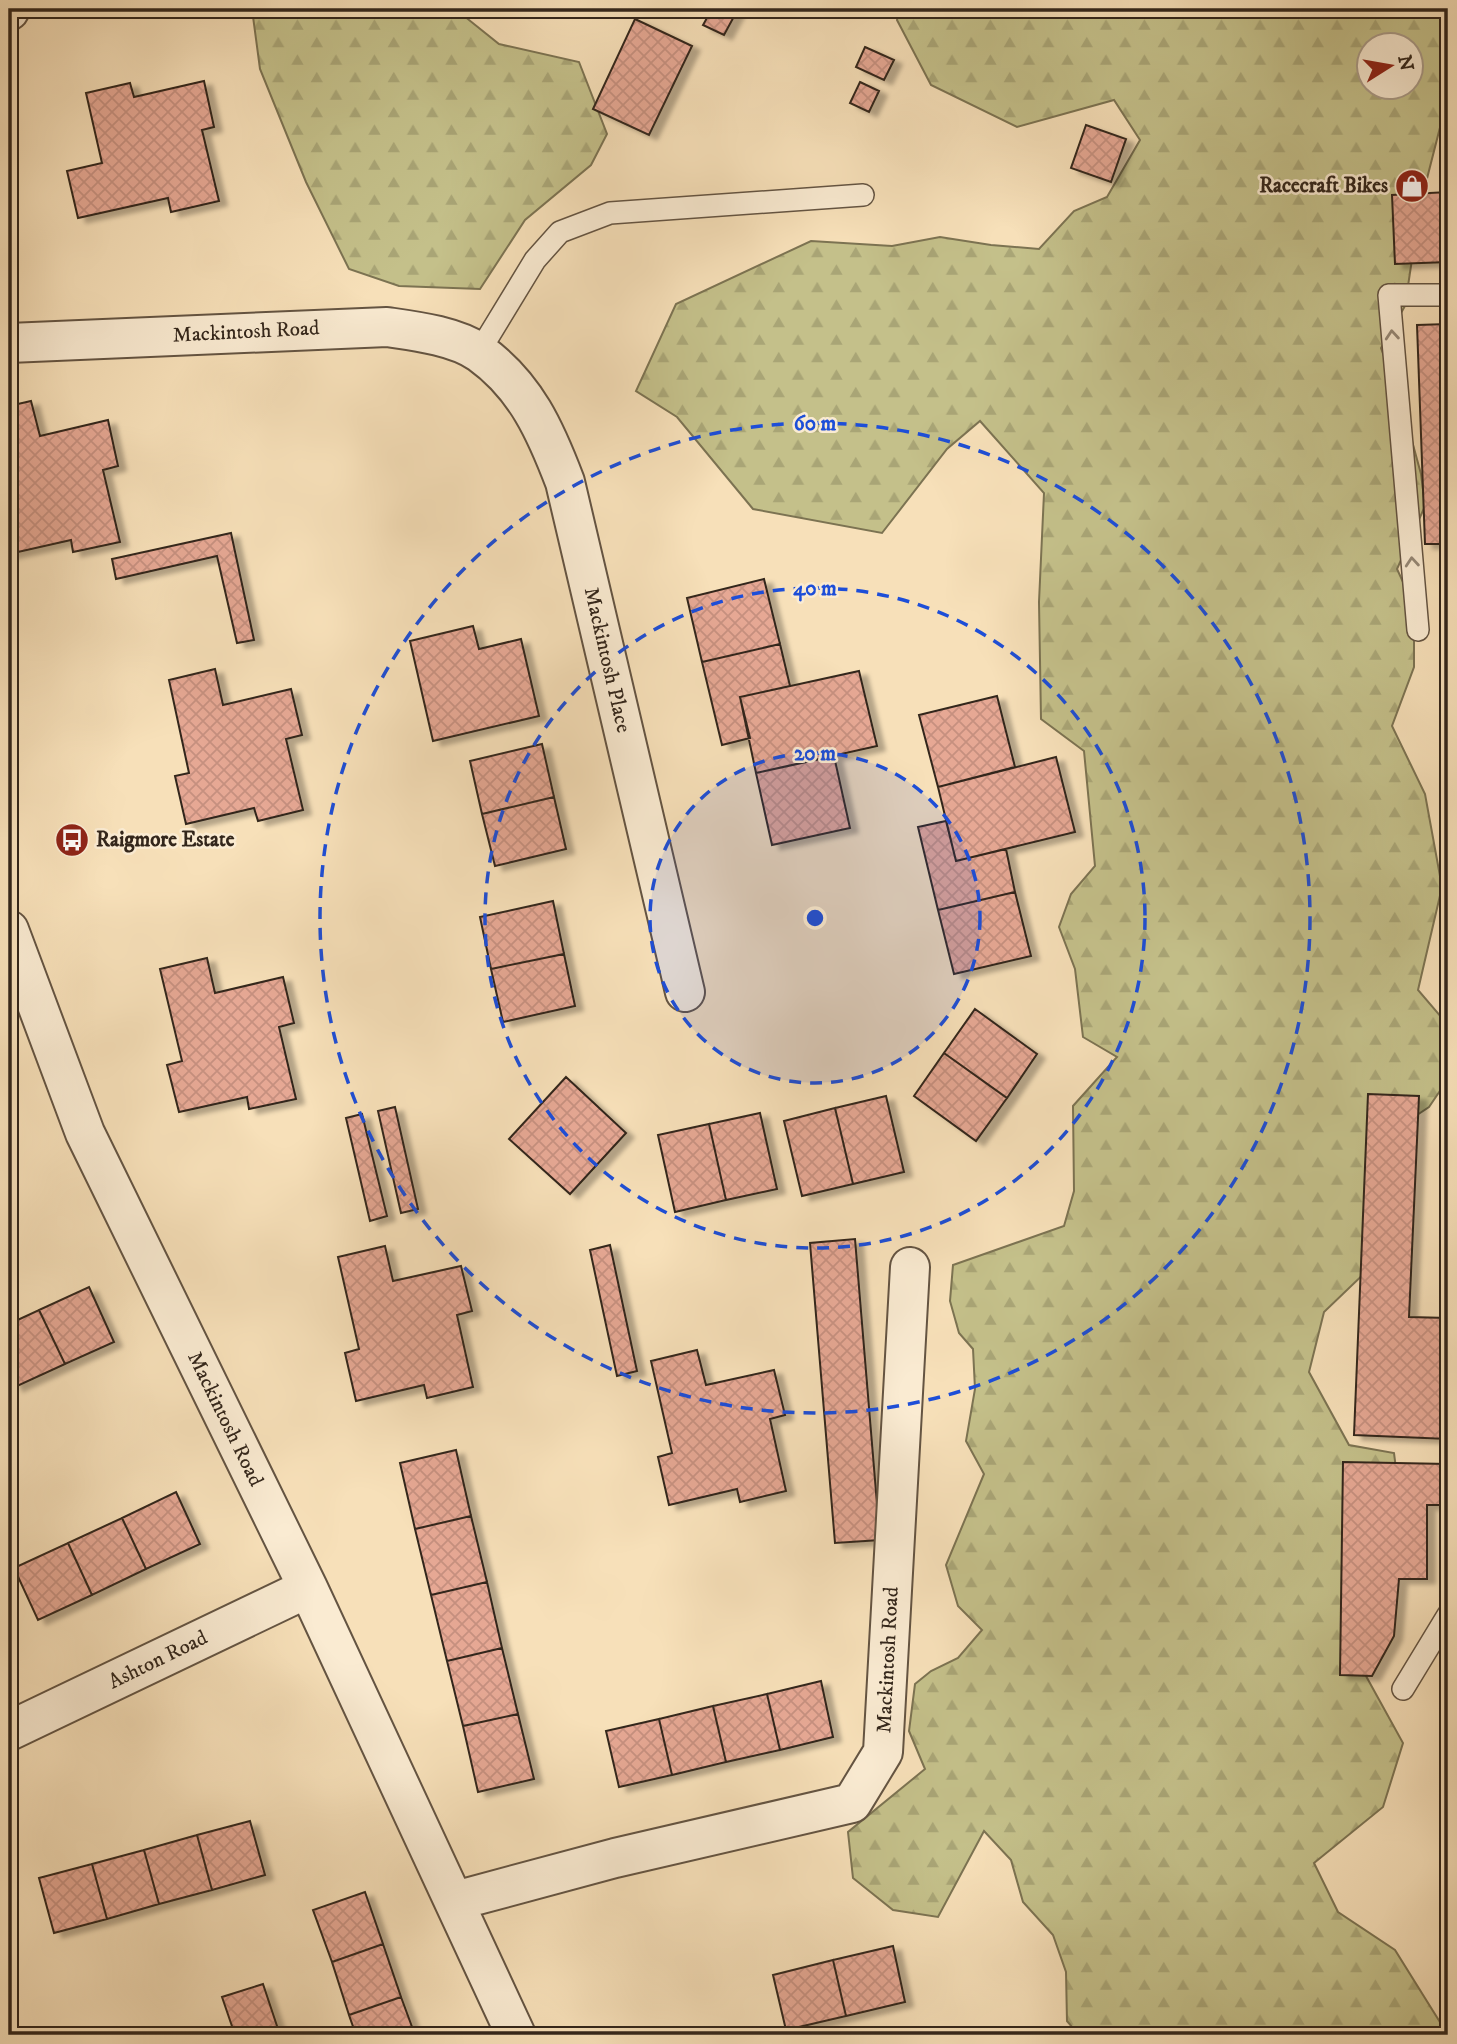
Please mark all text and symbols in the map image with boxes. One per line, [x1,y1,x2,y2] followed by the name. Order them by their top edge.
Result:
[1356,32,1426,102] north arrow
[1392,53,1418,73] text: N
[1393,167,1431,205] shop icon: Racecraft Bikes
[1259,173,1388,199] place label: Racecraft Bikes
[172,315,320,349] street label: Mackintosh Road
[1385,330,1400,341] one-way arrow
[794,411,836,437] text: 60 m
[1405,556,1420,567] one-way arrow
[793,576,837,602] text: 40 m
[578,585,636,736] street label: Mackintosh Place
[794,741,836,767] text: 20 m
[53,821,91,859] bus stop icon: Raigmore Estate
[96,827,235,853] place label: Raigmore Estate
[803,906,827,930] centre of rings
[181,1347,269,1491] street label: Mackintosh Road
[871,1586,905,1734] street label: Mackintosh Road
[104,1625,212,1695] street label: Ashton Road

